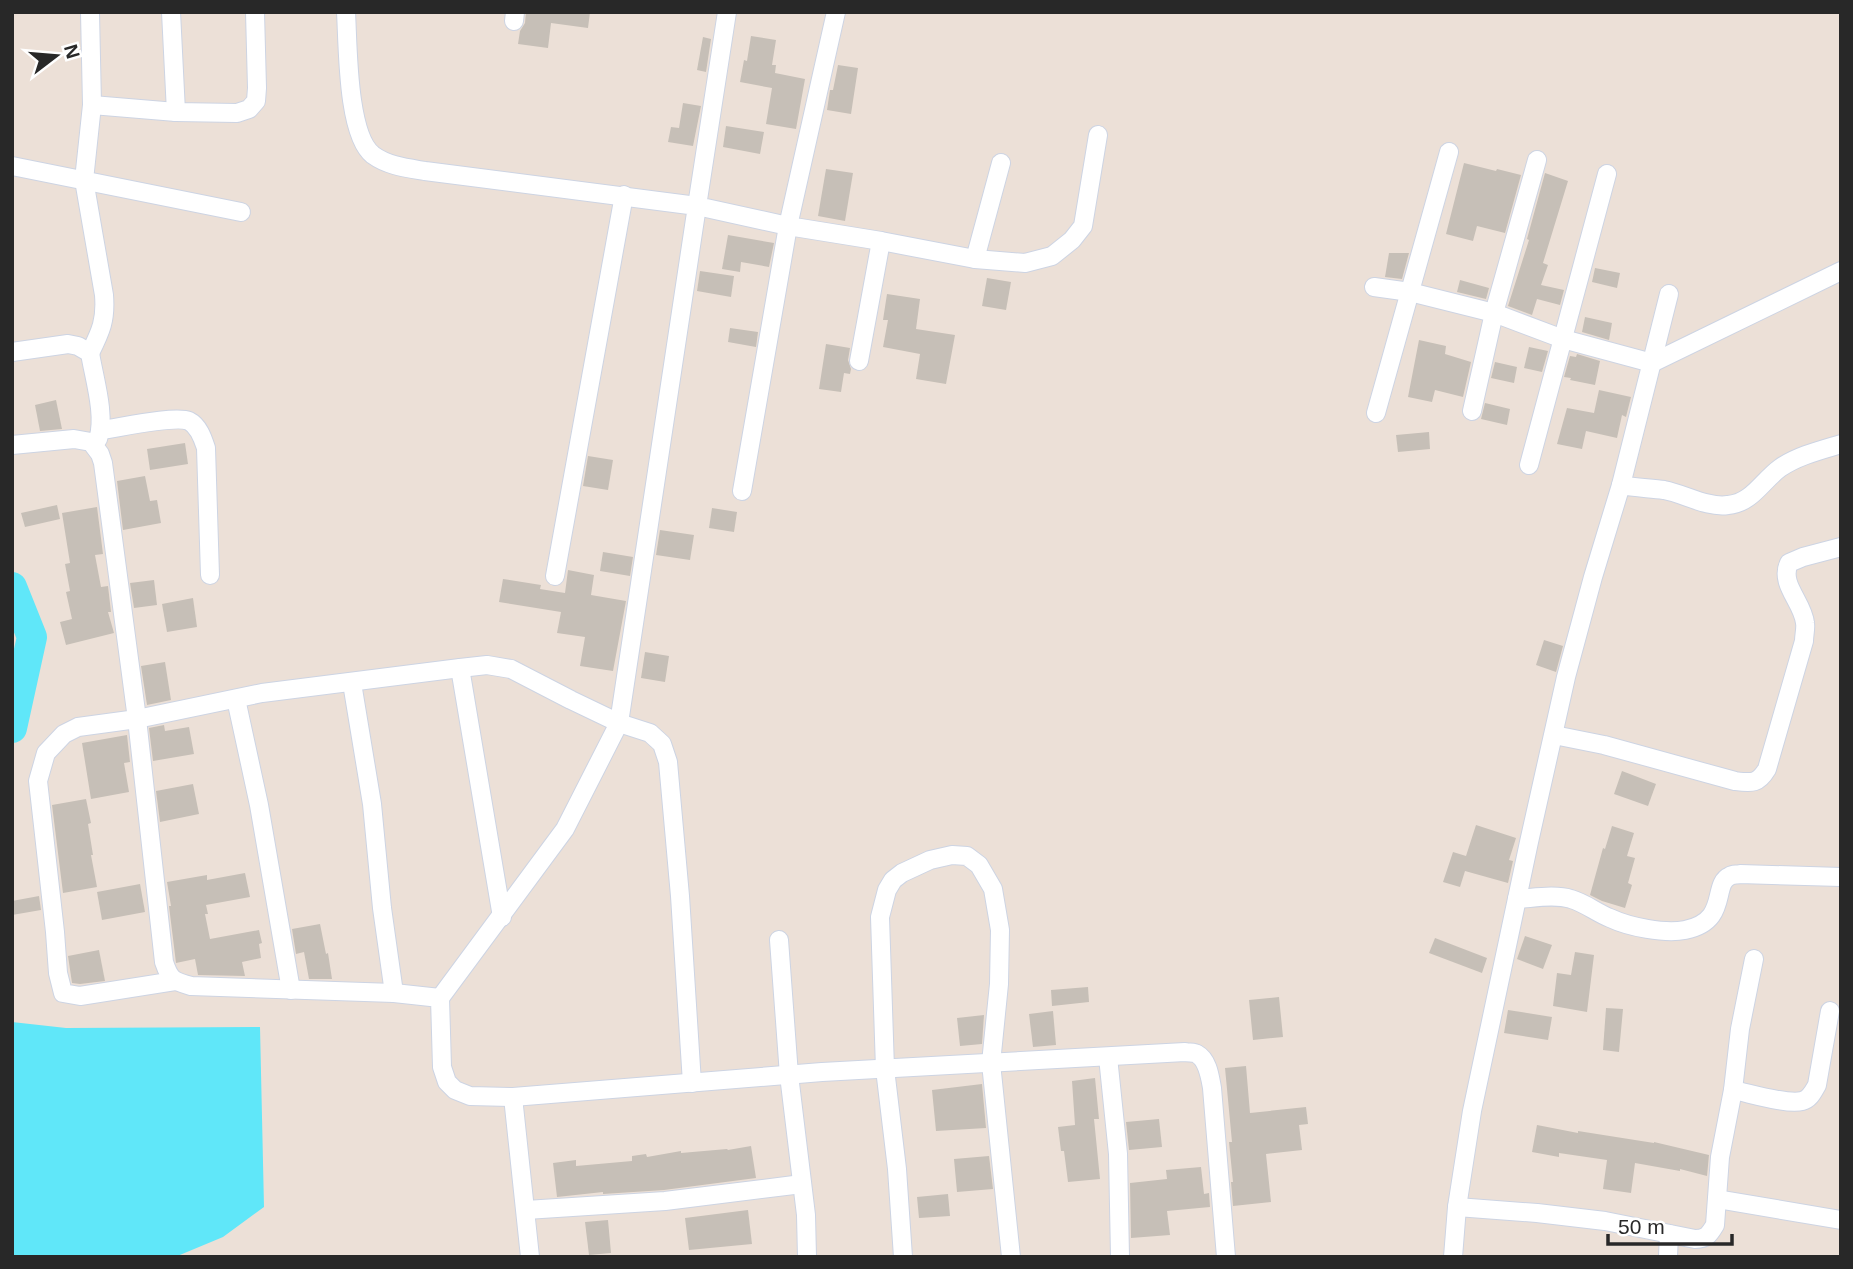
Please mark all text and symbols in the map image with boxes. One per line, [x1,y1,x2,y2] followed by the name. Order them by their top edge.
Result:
[21,21,91,91] north arrow
[60,42,84,61] text: N
[1608,1202,1732,1246] scale bar
[1618,1215,1665,1238] text: 50 m

